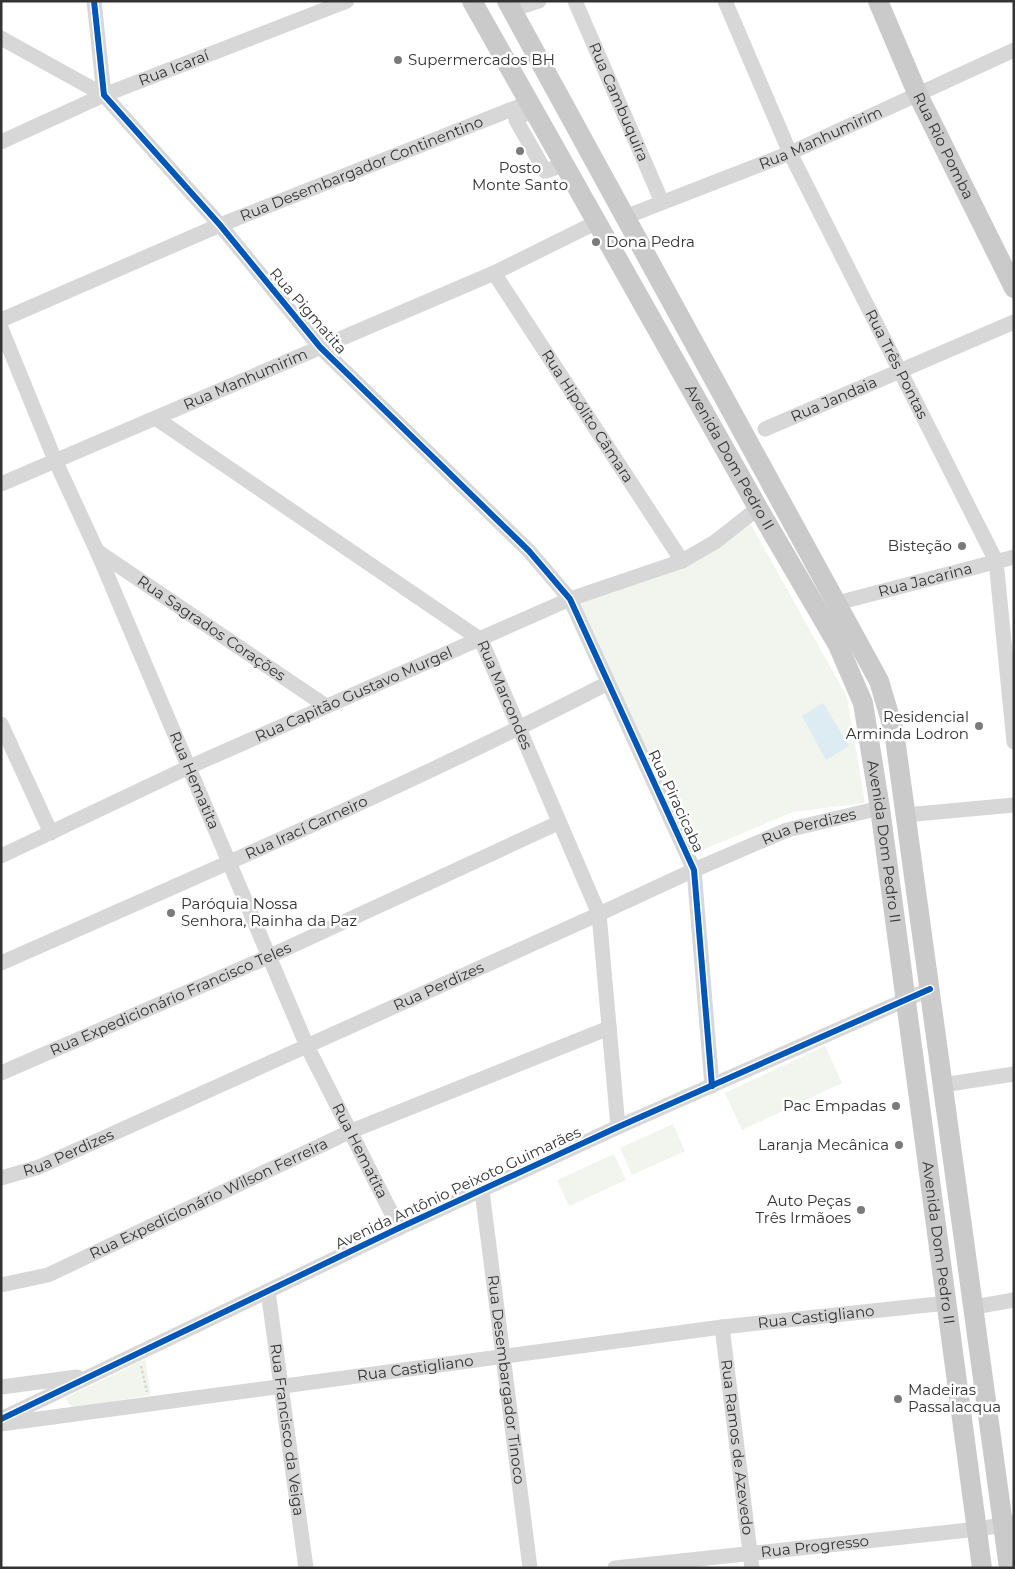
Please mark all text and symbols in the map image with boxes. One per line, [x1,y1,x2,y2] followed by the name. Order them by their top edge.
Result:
[585,39,653,164] street label: Rua Cambuquira
[136,45,212,90] street label: Rua Icaraí
[408,50,555,69] place label: Supermercados BH
[392,54,404,66] marker: Supermercados BH
[909,89,978,202] street label: Rua Rio Pomba
[756,102,885,173] street label: Rua Manhumirim
[237,112,486,225] street label: Rua Desembargador Continentino
[514,145,526,157] marker: Posto Monte Santo
[472,158,568,194] place label: Posto Monte Santo
[606,232,695,251] place label: Dona Pedra
[590,236,602,248] marker: Dona Pedra
[266,264,351,358] street label: Rua Pigmatita
[862,306,933,422] street label: Rua Três Pontas
[180,344,310,414] street label: Rua Manhumirim
[538,346,638,486] street label: Rua Hipólito Câmara
[788,372,880,426] street label: Rua Jandaia
[681,381,779,533] street label: Avenida Dom Pedro II
[888,536,952,555] place label: Bisteção
[956,540,968,552] marker: Bisteção
[876,558,974,601] street label: Rua Jacarina
[134,571,289,685] street label: Rua Sagrados Corações
[473,637,537,752] street label: Rua Marcondes
[252,642,455,746] street label: Rua Capitão Gustavo Murgel
[846,707,969,743] place label: Residencial Arminda Lodron
[973,720,985,732] marker: Residencial Arminda Lodron
[166,728,224,832] street label: Rua Hematita
[644,746,709,855] street label: Rua Piracicaba
[863,759,905,924] street label: Avenida Dom Pedro II
[242,791,370,863] street label: Rua Irací Carneiro
[759,804,858,849] street label: Rua Perdizes
[181,894,357,930] place label: Paróquia Nossa Senhora, Rainha da Paz
[165,907,177,919] marker: Paróquia Nossa Senhora, Rainha da Paz
[47,938,294,1060] street label: Rua Expedicionário Francisco Teles
[390,957,487,1015] street label: Rua Perdizes
[783,1096,886,1115] place label: Pac Empadas
[328,1100,392,1201] street label: Rua Hematita
[890,1100,902,1112] marker: Pac Empadas
[332,1122,584,1253] street label: Avenida Antônio Peixoto Guimarães
[21,1124,117,1180] street label: Rua Perdizes
[86,1133,331,1263] street label: Rua Expedicionário Wilson Ferreira
[758,1135,889,1154] place label: Laranja Mecânica
[893,1139,905,1151] marker: Laranja Mecânica
[919,1160,959,1325] street label: Avenida Dom Pedro II
[755,1191,851,1227] place label: Auto Peças Três Irmãoes
[855,1204,867,1216] marker: Auto Peças Três Irmãoes
[484,1274,529,1485] street label: Rua Desembargador Tinoco
[757,1301,875,1332] street label: Rua Castigliano
[266,1342,309,1517] street label: Rua Francisco da Veiga
[356,1351,475,1385] street label: Rua Castigliano
[717,1358,758,1536] street label: Rua Ramos de Azevedo
[908,1380,1001,1416] place label: Madeiras Passalacqua
[892,1393,904,1405] marker: Madeiras Passalacqua
[760,1531,870,1561] street label: Rua Progresso

